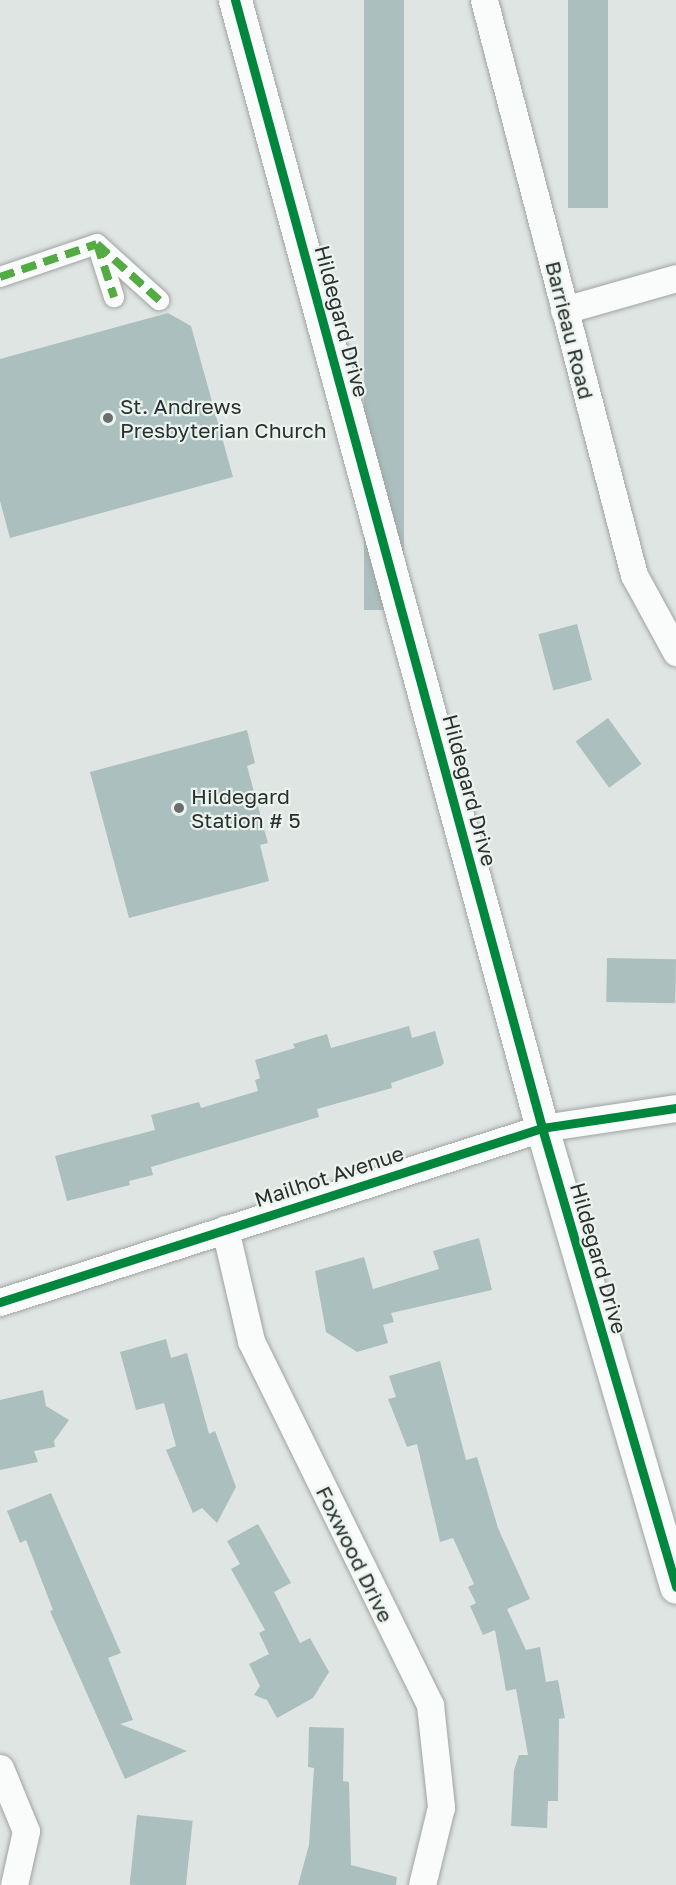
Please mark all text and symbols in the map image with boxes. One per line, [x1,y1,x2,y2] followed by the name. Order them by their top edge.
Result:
[310,242,374,400] street label: Hildegard Drive
[541,258,599,402] street label: Barrieau Road
[120,393,327,443] place label: St. Andrews Presbyterian Church
[101,411,115,425] marker: St. Andrews Presbyterian Church
[438,711,502,869] street label: Hildegard Drive
[191,783,301,833] place label: Hildegard Station # 5
[172,801,186,815] marker: Hildegard Station # 5
[251,1140,407,1212] street label: Mailhot Avenue
[565,1179,633,1337] street label: Hildegard Drive
[311,1482,399,1626] street label: Foxwood Drive

